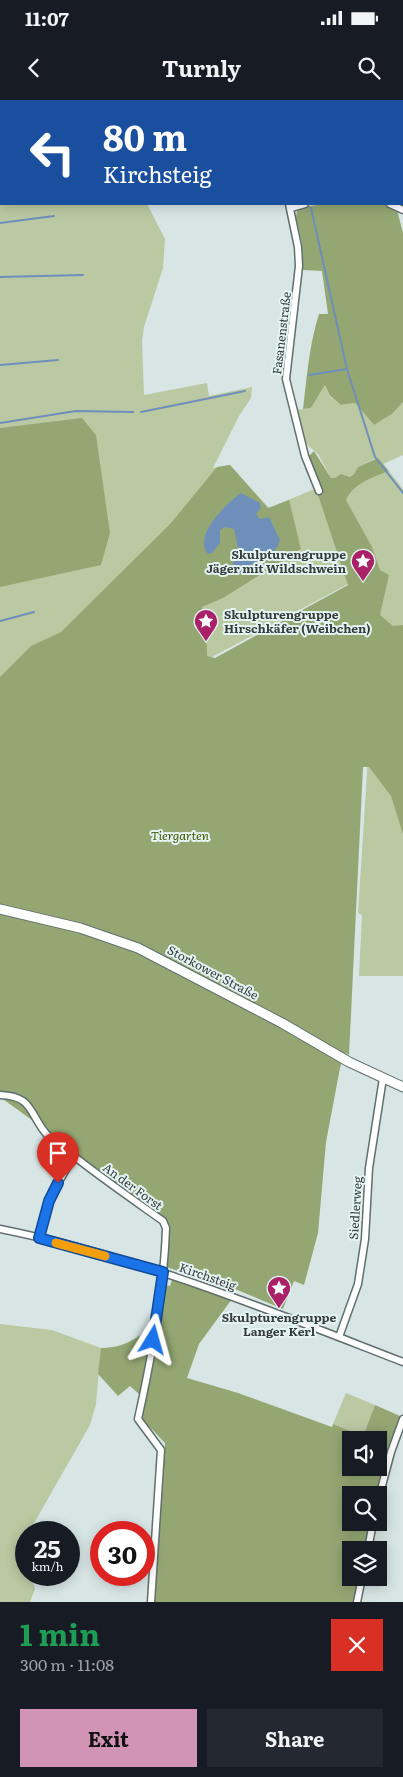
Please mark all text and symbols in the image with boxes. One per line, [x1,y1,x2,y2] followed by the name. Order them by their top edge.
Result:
[25,4,69,32] text: 11:07
[162,51,241,84] text: Turnly
[20,54,48,82] icon: back
[355,54,383,82] icon: search
[103,110,187,162] text: 80 m
[20,120,85,185] icon: left
[103,157,212,190] text: Kirchsteig
[267,291,295,375] street label: Fasanenstraße
[206,545,347,577] place label: Skulpturengruppe Jäger mit Wildschwein
[350,548,376,582] place icon: Skulpturengruppe Jäger mit Wildschwein
[224,605,371,637] place label: Skulpturengruppe Hirschkäfer (Weibchen)
[193,608,219,642] place icon: Skulpturengruppe Hirschkäfer (Weibchen)
[151,826,209,844] park label: Tiergarten
[164,940,262,1004] street label: Storkower Straße
[37,1132,79,1183] pin
[44,1139,72,1167] icon: arrive
[99,1158,167,1214] street label: An der Forst
[344,1175,366,1240] street label: Siedlerweg
[177,1258,239,1294] street label: Kirchsteig
[266,1275,292,1309] place icon: Skulpturengruppe Langer Kerl
[222,1308,336,1340] place label: Skulpturengruppe Langer Kerl
[126,1313,178,1365] position arrow
[342,1431,387,1586] map controls
[342,1431,387,1476] button: sound
[342,1486,387,1531] button: search
[90,1521,155,1586] speed limit sign: 30
[34,1529,61,1566] text: 25
[342,1541,387,1586] button: layers
[32,1557,63,1575] text: km/h
[20,1611,100,1655] text: 1 min
[331,1619,383,1671] button: close
[20,1652,114,1676] text: 300 m · 11:08
[20,1709,197,1767] button: Exit
[207,1709,383,1767] button: Share

